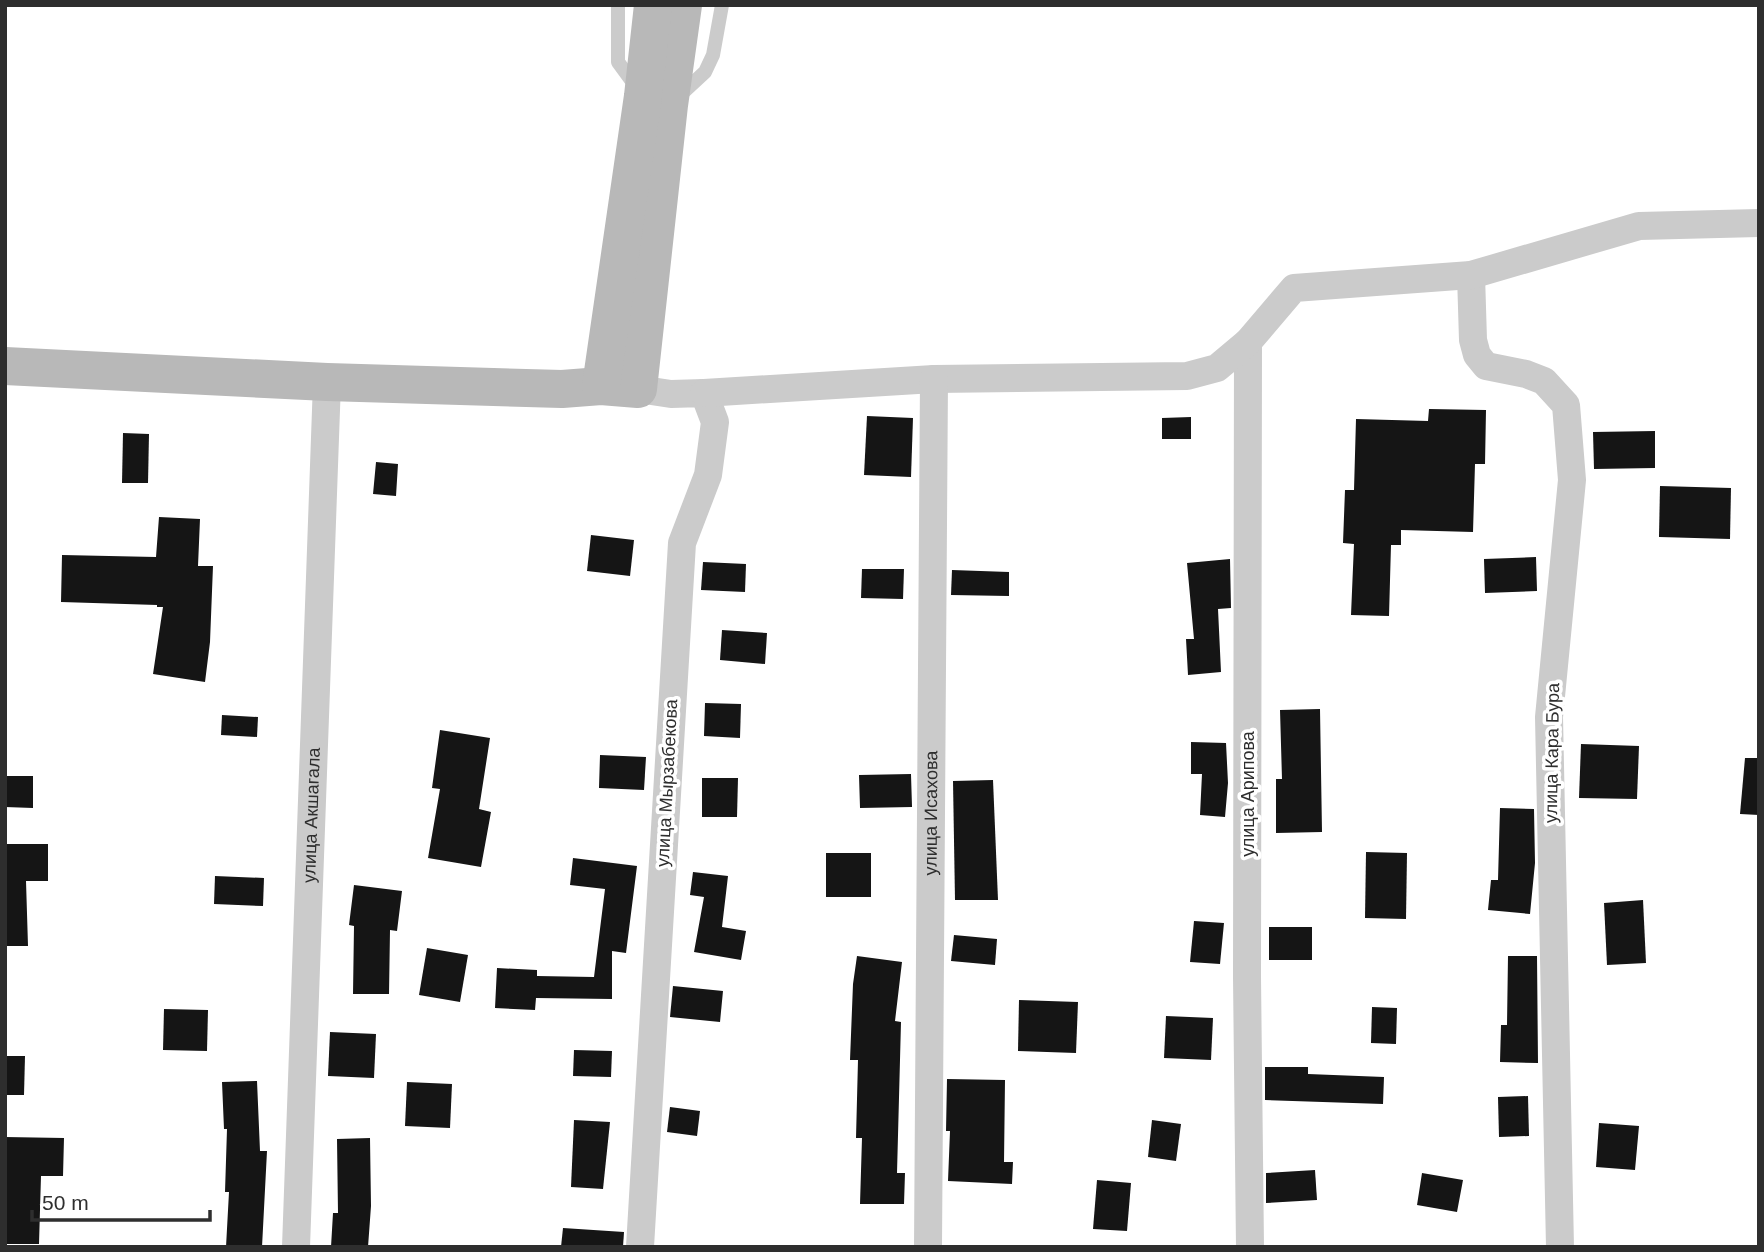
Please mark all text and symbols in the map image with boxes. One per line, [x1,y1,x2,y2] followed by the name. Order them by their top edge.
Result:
[1541,682,1563,823] street label: улица Кара Бура
[653,698,681,867] street label: улица Мырзабекова
[1238,730,1258,857] street label: улица Арипова
[299,746,324,883] street label: улица Акшагала
[921,750,941,875] street label: улица Исахова
[32,1178,210,1222] scale bar
[42,1191,89,1214] text: 50 m

